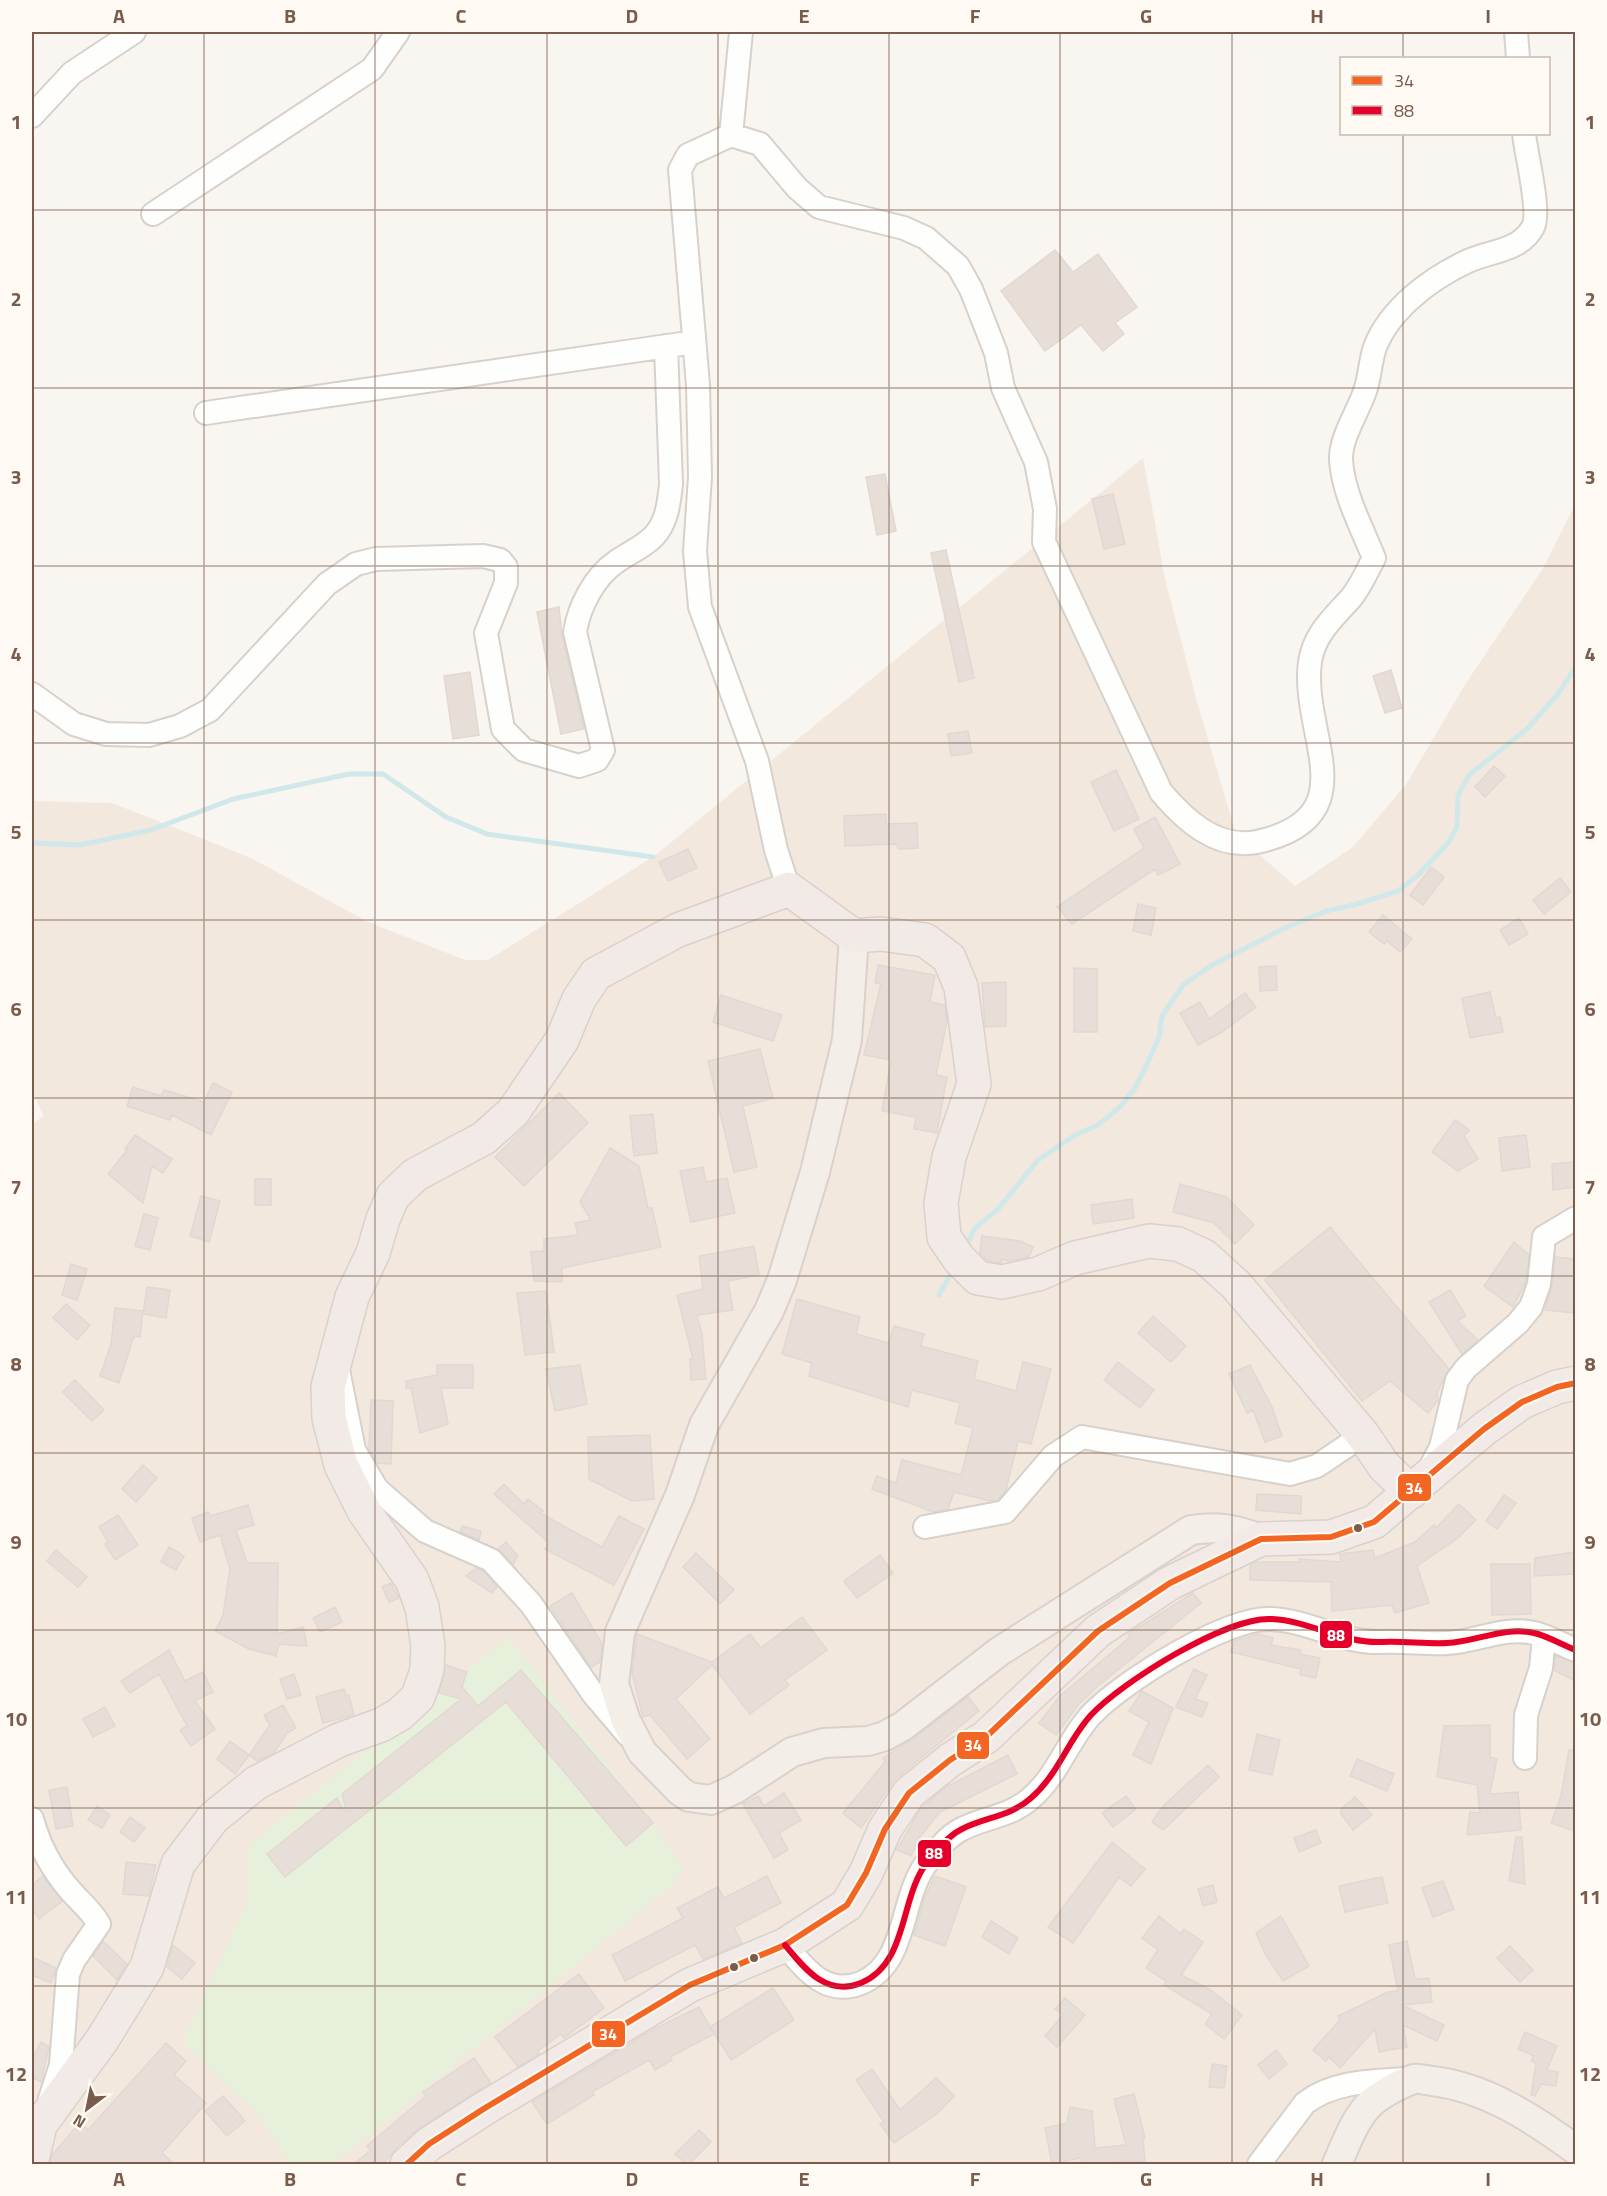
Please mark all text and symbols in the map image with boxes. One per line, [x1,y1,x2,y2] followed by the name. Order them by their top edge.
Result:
[113,0,125,31] text: A
[284,0,296,31] text: B
[456,0,467,31] text: C
[626,0,638,31] text: D
[798,0,810,31] text: E
[970,0,981,31] text: F
[1140,0,1152,31] text: G
[1310,0,1324,31] text: H
[1485,0,1491,31] text: I
[1340,57,1550,135] legend
[1394,67,1414,94] text: 34
[1394,97,1414,124] text: 88
[10,106,22,137] text: 1
[1584,106,1596,137] text: 1
[10,283,22,314] text: 2
[1584,283,1596,314] text: 2
[10,461,22,492] text: 3
[1584,461,1596,492] text: 3
[10,638,22,669] text: 4
[1584,638,1596,669] text: 4
[10,816,22,847] text: 5
[1584,816,1596,847] text: 5
[10,993,22,1024] text: 6
[1584,993,1596,1024] text: 6
[10,1171,22,1202] text: 7
[1584,1171,1596,1202] text: 7
[10,1348,22,1379] text: 8
[1584,1348,1596,1379] text: 8
[1397,1473,1432,1502] line badge: 34
[1405,1476,1423,1500] text: 34
[1352,1522,1364,1534] unlabelled marker
[10,1526,22,1557] text: 9
[1584,1526,1596,1557] text: 9
[1319,1620,1353,1649] line badge: 88
[1327,1623,1345,1647] text: 88
[5,1703,27,1734] text: 10
[1579,1703,1601,1734] text: 10
[956,1731,990,1760] line badge: 34
[964,1733,982,1757] text: 34
[917,1839,952,1868] line badge: 88
[925,1841,943,1865] text: 88
[5,1881,27,1912] text: 11
[1579,1881,1601,1912] text: 11
[748,1952,760,1964] unlabelled marker
[728,1961,740,1973] unlabelled marker
[591,2020,626,2048] line badge: 34
[599,2022,617,2046] text: 34
[5,2058,27,2089] text: 12
[1579,2058,1601,2089] text: 12
[57,2079,117,2139] north arrow
[68,2109,90,2135] text: N
[113,2163,125,2194] text: A
[284,2163,296,2194] text: B
[456,2163,467,2194] text: C
[626,2163,638,2194] text: D
[798,2163,810,2194] text: E
[970,2163,981,2194] text: F
[1140,2163,1152,2194] text: G
[1310,2163,1324,2194] text: H
[1485,2163,1491,2194] text: I

